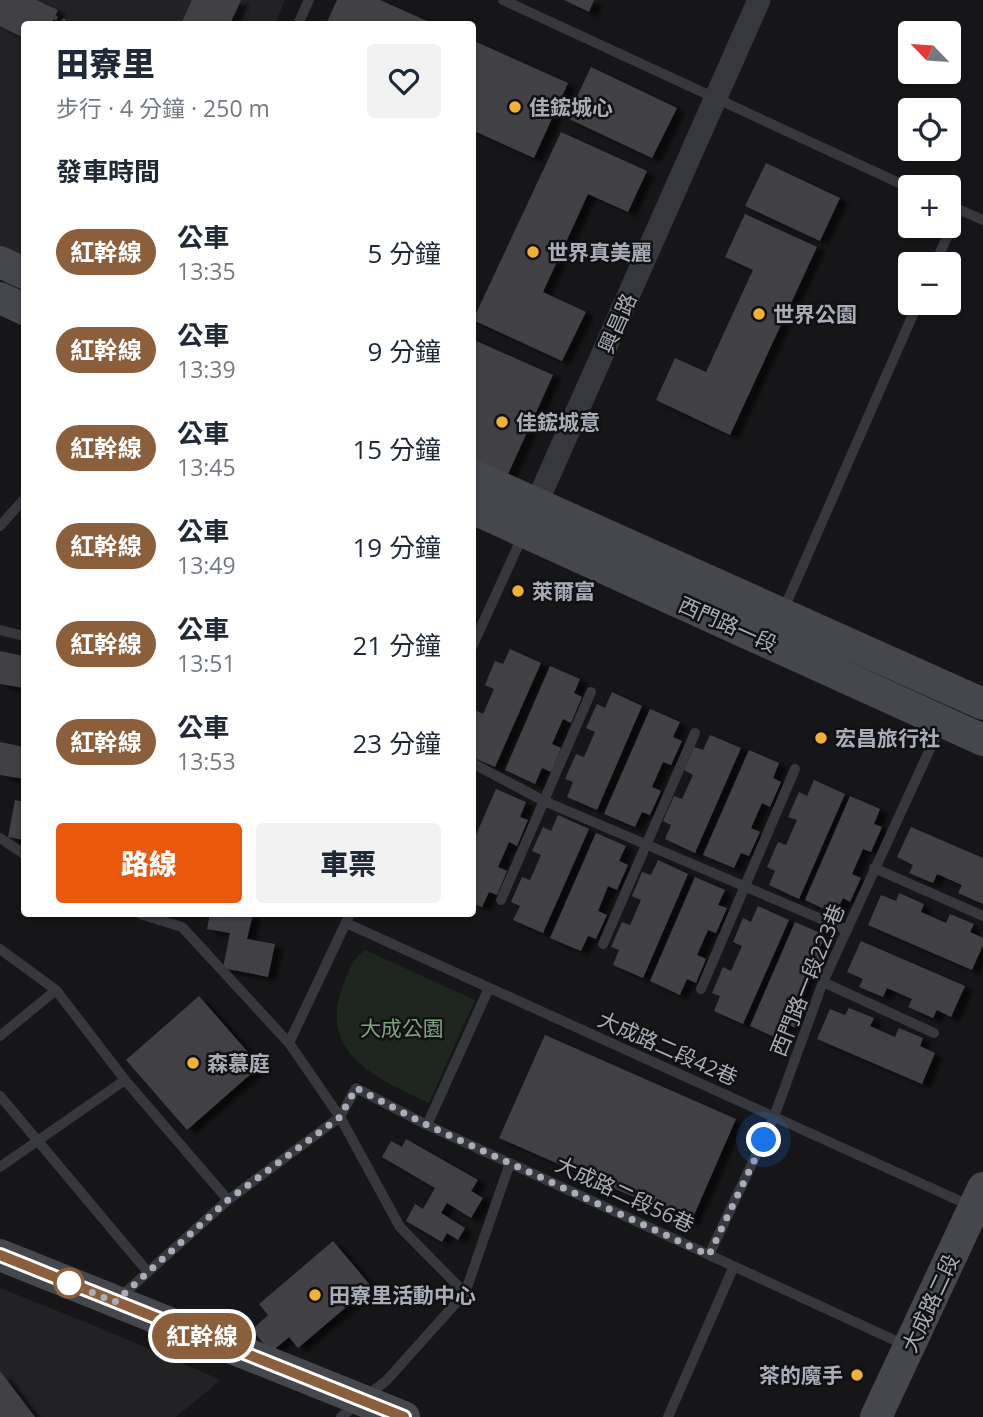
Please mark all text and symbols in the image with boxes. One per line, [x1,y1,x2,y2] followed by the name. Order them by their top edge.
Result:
[898,21,961,84] north arrow
[898,21,961,315] map controls
[56,41,155,86] text: 田寮里
[367,44,441,118] button: heart
[56,92,270,124] text: 步行 · 4 分鐘 · 250 m
[529,93,613,121] place label: 佳鋐城心
[898,98,961,161] button: locate
[507,99,523,115] marker: 佳鋐城心
[56,153,160,189] text: 發車時間
[898,175,961,238] button: +
[177,219,229,255] text: 公車
[70,235,142,268] text: 紅幹線
[367,235,441,271] text: 5 分鐘
[547,238,652,266] place label: 世界真美麗
[525,244,541,260] marker: 世界真美麗
[898,252,961,315] button: −
[177,255,236,287] text: 13:35
[591,289,643,357] street label: 興昌路
[773,300,857,328] place label: 世界公園
[751,306,767,322] marker: 世界公園
[177,317,229,353] text: 公車
[70,333,142,366] text: 紅幹線
[367,333,441,369] text: 9 分鐘
[177,353,236,385] text: 13:39
[516,408,600,436] place label: 佳鋐城意
[494,414,510,430] marker: 佳鋐城意
[177,415,229,451] text: 公車
[70,431,142,464] text: 紅幹線
[353,431,441,467] text: 15 分鐘
[177,451,236,483] text: 13:45
[177,513,229,549] text: 公車
[70,529,142,562] text: 紅幹線
[353,529,441,565] text: 19 分鐘
[177,549,236,581] text: 13:49
[532,577,595,605] place label: 萊爾富
[510,583,526,599] marker: 萊爾富
[674,590,782,658] street label: 西門路一段
[177,611,229,647] text: 公車
[70,627,142,660] text: 紅幹線
[353,627,441,663] text: 21 分鐘
[177,647,236,679] text: 13:51
[177,709,229,745] text: 公車
[835,724,940,752] place label: 宏昌旅行社
[70,725,142,758] text: 紅幹線
[353,725,441,761] text: 23 分鐘
[813,730,829,746] marker: 宏昌旅行社
[177,745,236,777] text: 13:53
[56,823,242,903] button: 路線
[256,823,441,903] button: 車票
[764,900,850,1060] street label: 西門路一段223巷
[594,1005,742,1091] street label: 大成路二段42巷
[360,1014,444,1042] park label: 大成公園
[207,1049,270,1077] place label: 森慕庭
[185,1055,201,1071] marker: 森慕庭
[746,1122,781,1157] your location
[551,1150,699,1238] street label: 大成路二段56巷
[895,1250,965,1356] street label: 大成路二段
[54,1268,84,1298] unlabelled marker
[329,1281,476,1309] place label: 田寮里活動中心
[307,1287,323,1303] marker: 田寮里活動中心
[162,1313,242,1359] line badge: 紅幹線
[166,1319,238,1352] text: 紅幹線
[759,1361,843,1389] place label: 茶的魔手
[849,1367,865,1383] marker: 茶的魔手

